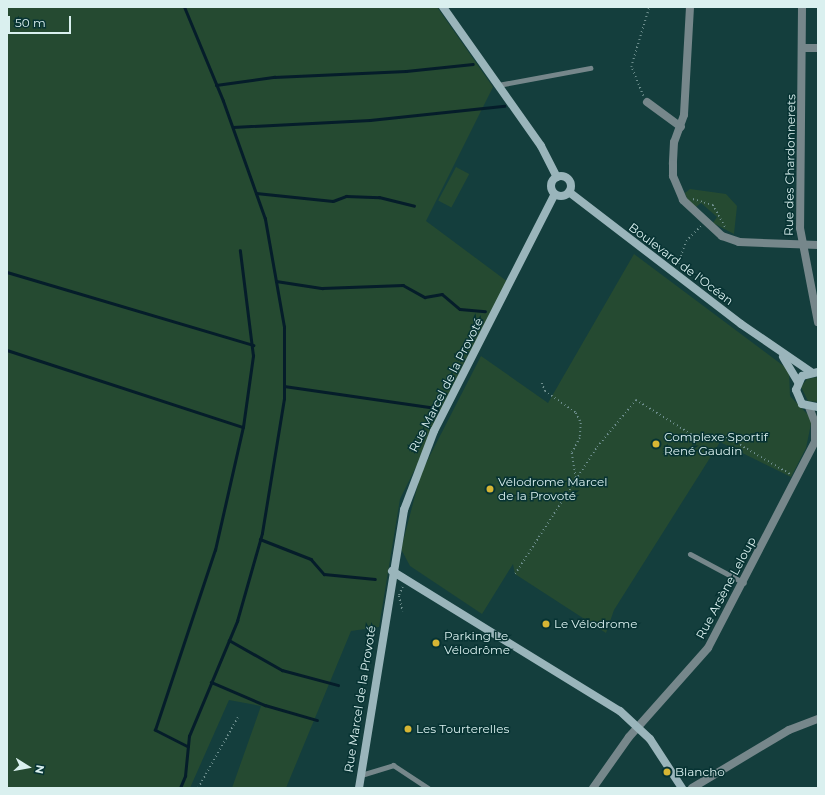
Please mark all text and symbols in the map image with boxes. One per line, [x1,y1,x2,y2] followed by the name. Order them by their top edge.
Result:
[10,8,73,34] scale bar
[15,15,46,30] text: 50 m
[782,94,798,236] street label: Rue des Chardonnerets
[626,220,736,308] street label: Boulevard de l'Océan
[406,315,486,455] street label: Rue Marcel de la Provoté
[664,430,768,458] place label: Complexe Sportif René Gaudin
[651,439,661,449] marker: Complexe Sportif René Gaudin
[498,475,607,503] place label: Vélodrome Marcel de la Provoté
[485,484,495,494] marker: Vélodrome Marcel de la Provoté
[693,535,759,641] street label: Rue Arsène Leloup
[554,617,637,631] place label: Le Vélodrome
[541,619,551,629] marker: Le Vélodrome
[341,624,379,774] street label: Rue Marcel de la Provoté
[444,629,510,657] place label: Parking Le Vélodrôme
[431,638,441,648] marker: Parking Le Vélodrôme
[416,722,509,736] place label: Les Tourterelles
[403,724,413,734] marker: Les Tourterelles
[8,747,48,787] north arrow
[32,764,48,775] text: N
[675,765,725,779] place label: Blancho
[662,767,672,777] marker: Blancho

